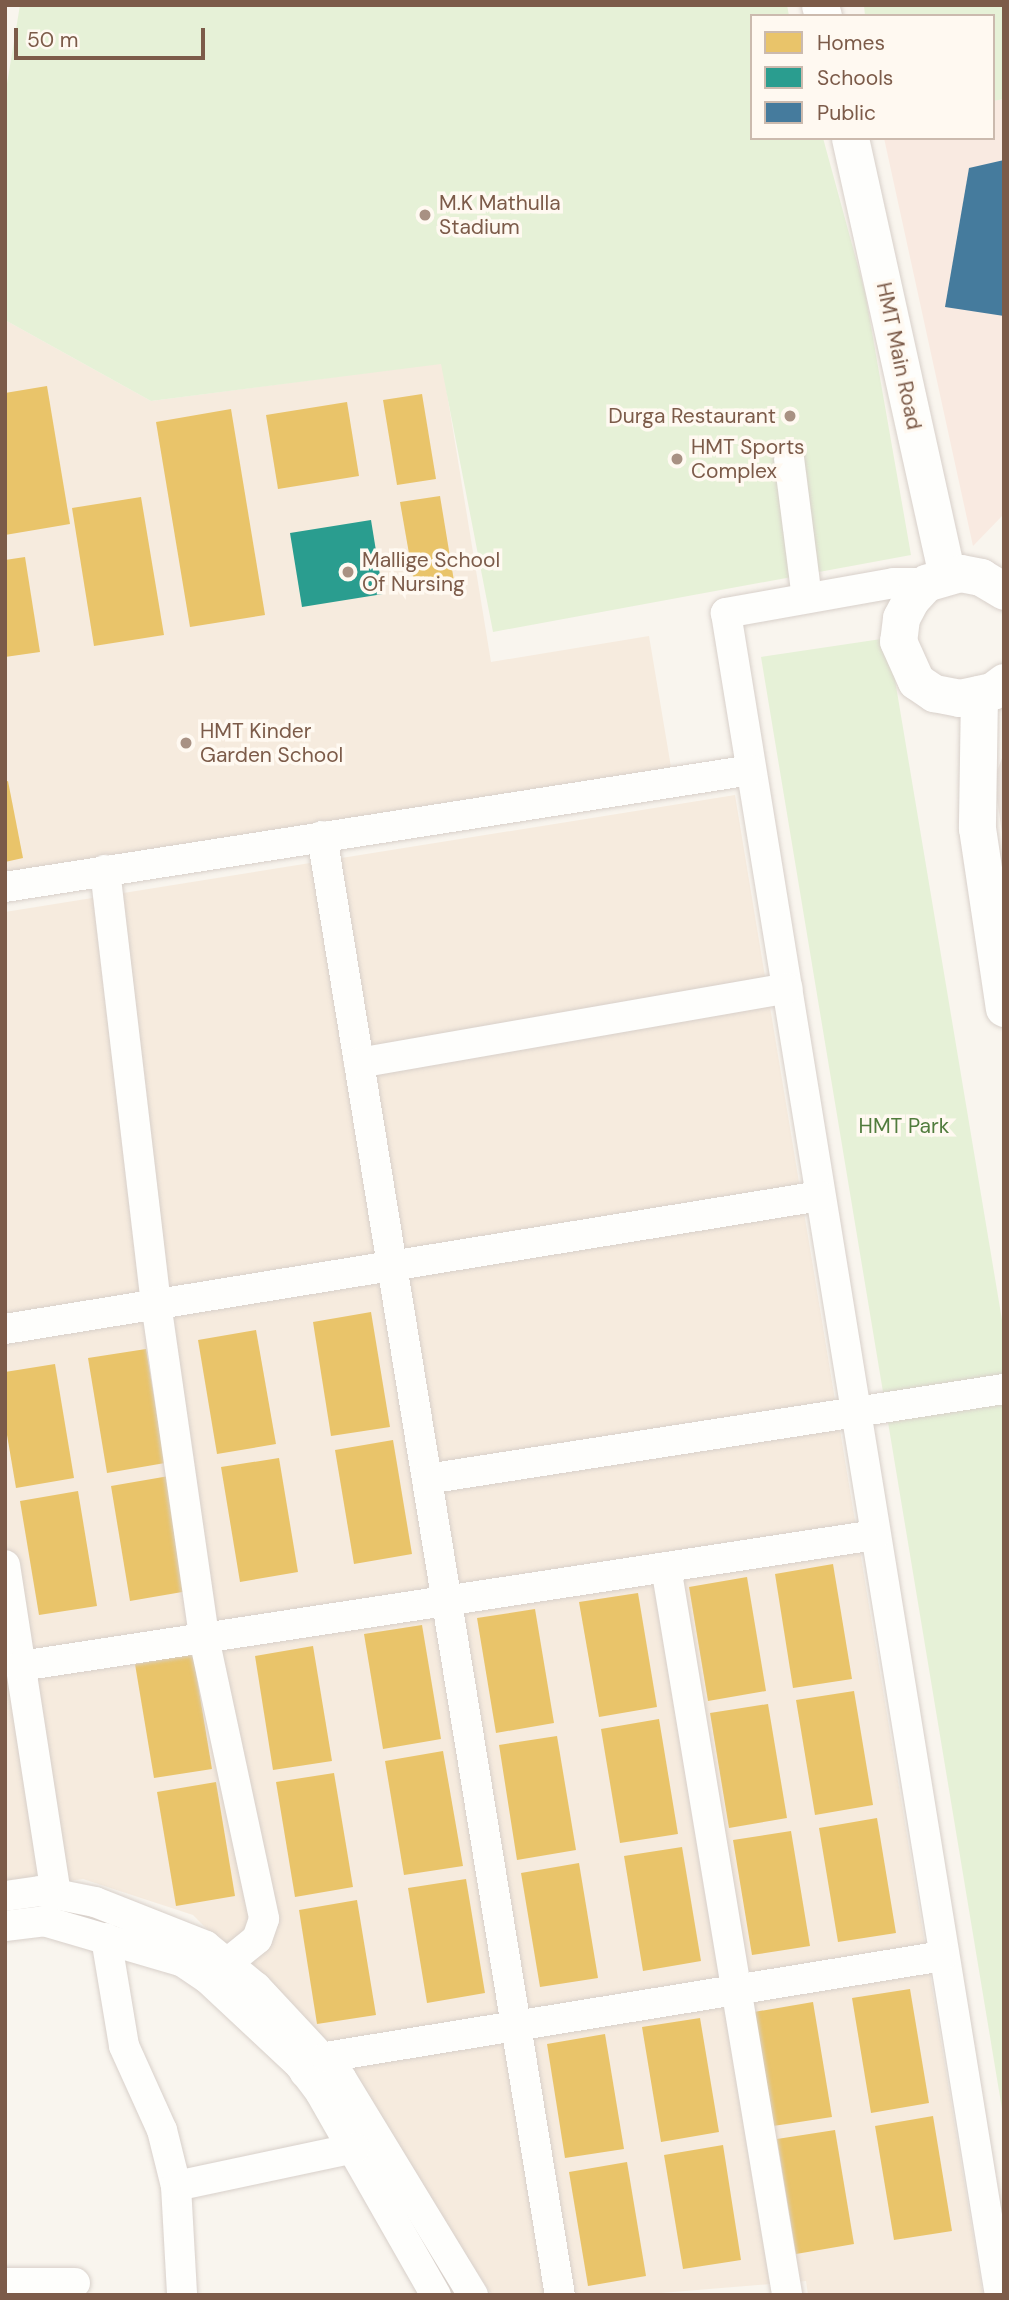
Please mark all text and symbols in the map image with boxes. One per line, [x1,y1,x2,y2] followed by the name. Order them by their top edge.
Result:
[18,14,208,58] scale bar
[750,14,995,140] legend
[27,26,78,54] text: 50 m
[817,29,885,57] text: Homes
[817,64,893,92] text: Schools
[817,99,876,127] text: Public
[439,190,561,240] place label: M.K Mathulla Stadium
[417,207,433,223] marker: M.K Mathulla Stadium
[871,280,927,432] street label: HMT Main Road
[608,403,776,429] place label: Durga Restaurant
[782,408,798,424] marker: Durga Restaurant
[691,434,805,484] place label: HMT Sports Complex
[669,451,685,467] marker: HMT Sports Complex
[362,547,500,597] place label: Mallige School Of Nursing
[340,564,356,580] marker: Mallige School Of Nursing
[200,718,343,768] place label: HMT Kinder Garden School
[178,735,194,751] marker: HMT Kinder Garden School
[859,1113,949,1139] park label: HMT Park

